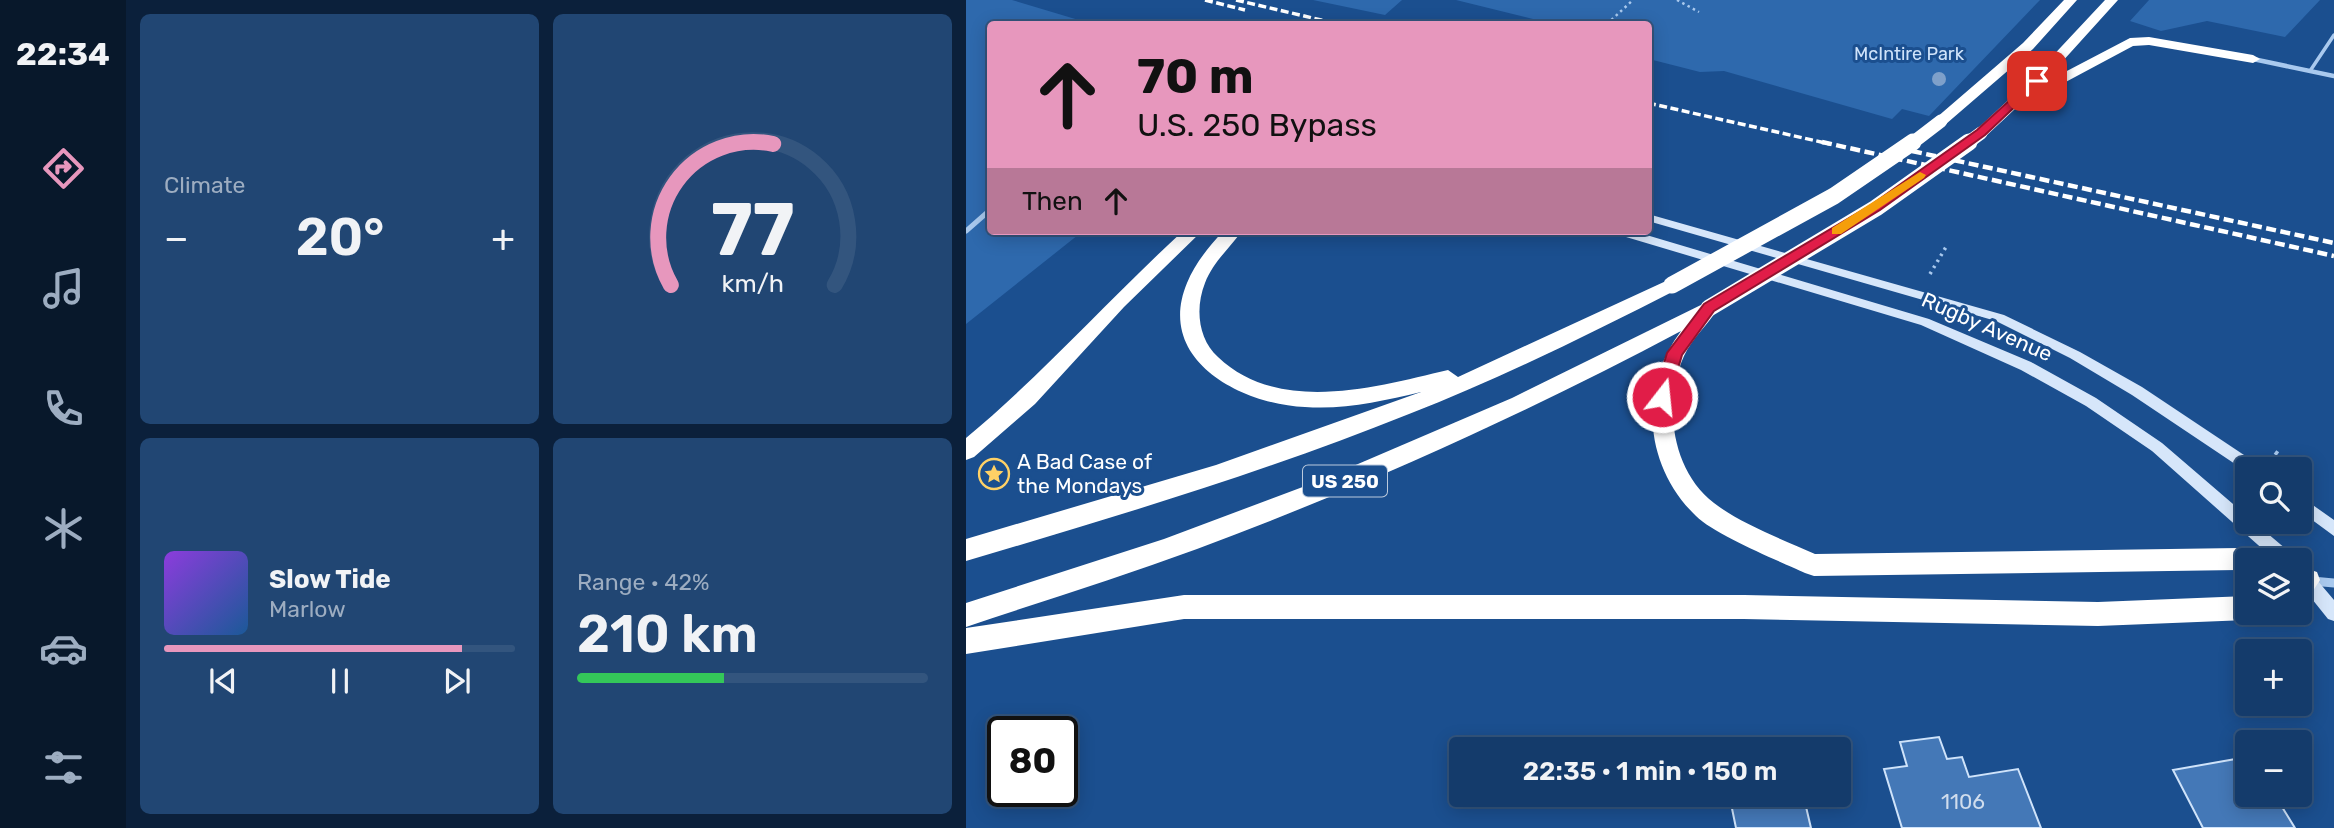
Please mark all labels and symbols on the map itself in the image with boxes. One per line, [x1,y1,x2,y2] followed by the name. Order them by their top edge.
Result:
[1854,43,1965,65] park label: McIntire Park
[2007,51,2067,111] pin
[1918,287,2056,366] street label: Rugby Avenue
[1625,360,1699,434] position arrow
[1017,449,1152,498] place label: A Bad Case of the Mondays
[977,457,1011,491] place icon: A Bad Case of the Mondays
[1303,466,1387,496] road number: US 250
[987,716,1078,807] speed limit sign: 80
[1941,789,1985,814] house number: 1106

